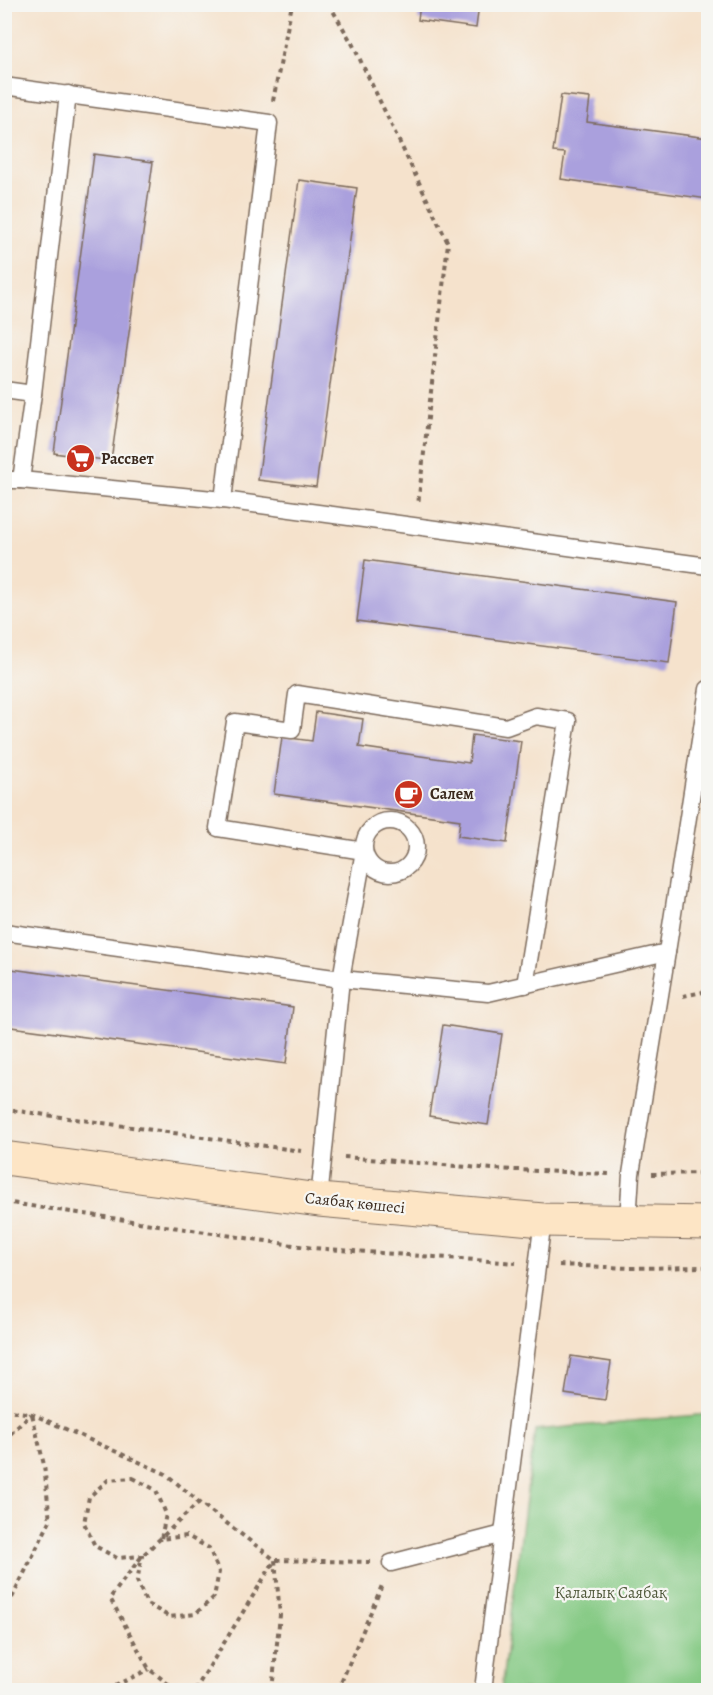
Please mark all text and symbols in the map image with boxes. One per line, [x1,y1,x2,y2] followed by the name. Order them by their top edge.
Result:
[64,443,96,475] supermarket icon: Рассвет
[101,448,154,470] place label: Рассвет
[393,778,425,810] cafe icon: Салем
[430,783,474,805] place label: Салем
[304,1187,406,1219] street label: Саябақ көшесі
[555,1582,668,1604] park label: Қалалық Саябақ

